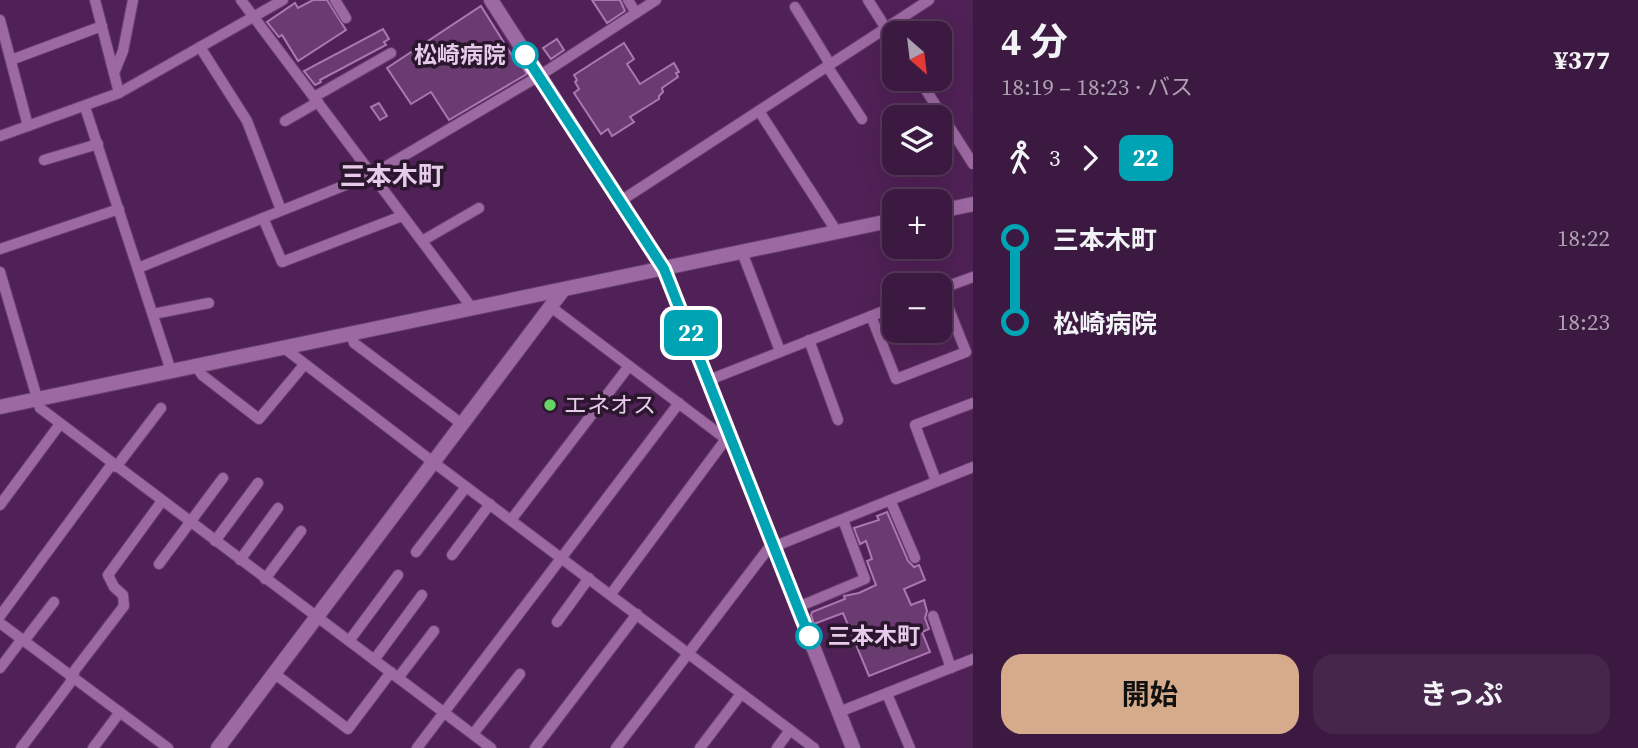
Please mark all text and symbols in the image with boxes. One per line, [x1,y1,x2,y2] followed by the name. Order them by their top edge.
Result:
[1001,16,1068,68] text: 4 分
[882,21,952,91] north arrow
[882,21,952,343] map controls
[414,39,506,71] place label: 松崎病院
[512,42,538,68] marker: 松崎病院
[1554,42,1610,78] text: ¥377
[1001,71,1193,103] text: 18:19 – 18:23 · バス
[882,105,952,175] button: layers
[1001,139,1039,177] icon: walk
[1071,139,1109,177] icon: forward
[1133,141,1159,174] text: 22
[1049,142,1061,174] text: 3
[340,158,444,194] district label: 三本木町
[882,189,952,259] button: +
[1053,222,1157,258] text: 三本木町
[1557,222,1610,254] text: 18:22
[882,273,952,343] button: −
[1053,306,1157,342] text: 松崎病院
[1557,306,1610,338] text: 18:23
[660,310,722,356] line badge: 22
[678,316,704,349] text: 22
[564,389,656,421] place label: エネオス
[542,397,558,413] marker: エネオス
[828,620,920,652] place label: 三本木町
[796,623,822,649] marker: 三本木町
[1001,654,1299,734] button: 開始
[1313,654,1610,734] button: きっぷ

